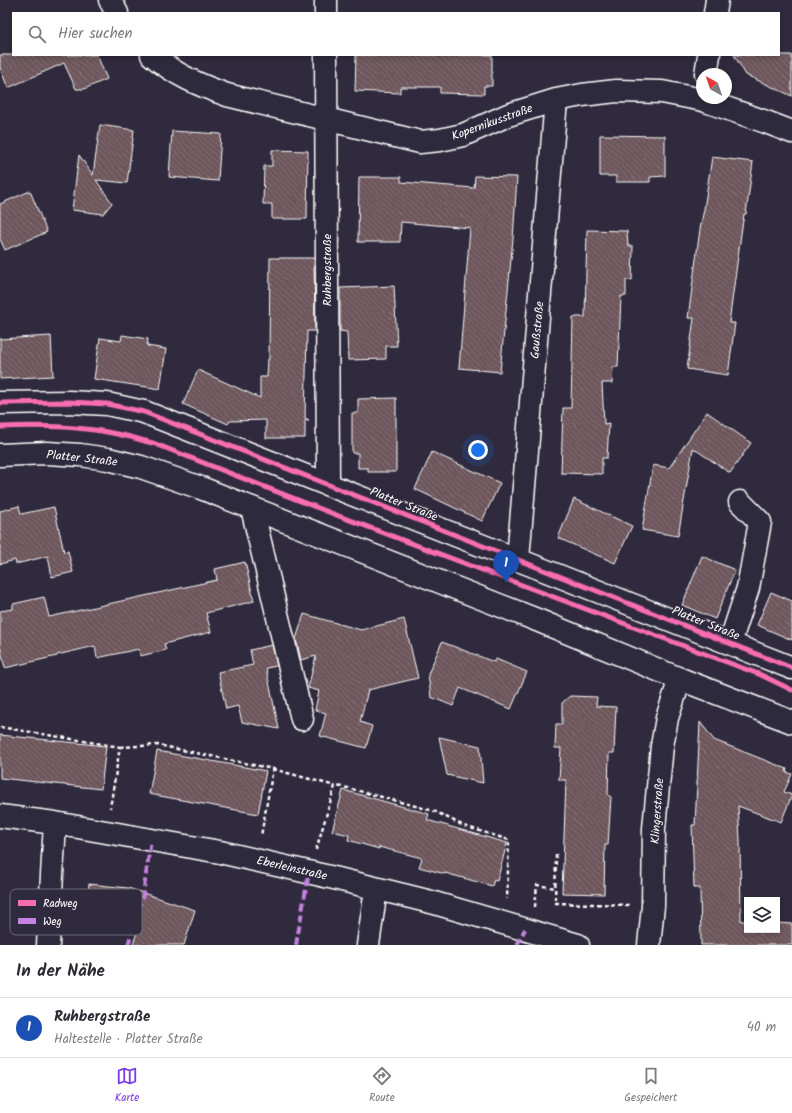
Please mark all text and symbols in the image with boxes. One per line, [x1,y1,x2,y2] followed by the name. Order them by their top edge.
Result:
[12,12,780,56] search box
[58,22,132,46] text: Hier suchen
[26,23,48,45] icon: search
[696,68,732,104] north arrow
[449,99,536,146] street label: Kopernikusstraße
[318,233,337,306] street label: Ruhbergstraße
[526,300,550,360] street label: Gaußstraße
[468,440,488,460] your location
[45,445,119,472] street label: Platter Straße
[367,482,441,527] street label: Platter Straße
[493,550,519,583] pin: 1
[669,601,743,646] street label: Platter Straße
[646,777,669,845] street label: Klingerstraße
[255,851,330,886] street label: Eberleinstraße
[10,889,142,935] legend
[43,895,78,913] text: Radweg
[744,897,780,933] map controls
[744,897,780,933] button: layers
[43,913,62,931] text: Weg
[16,958,105,985] text: In der Nähe
[54,1005,150,1029] text: Ruhbergstraße
[27,1017,31,1038] text: 1
[747,1017,776,1038] text: 40 m
[54,1029,203,1050] text: Haltestelle · Platter Straße
[115,1065,139,1107] tab: Karte
[369,1065,395,1107] tab: Route
[624,1065,677,1107] tab: Gespeichert

